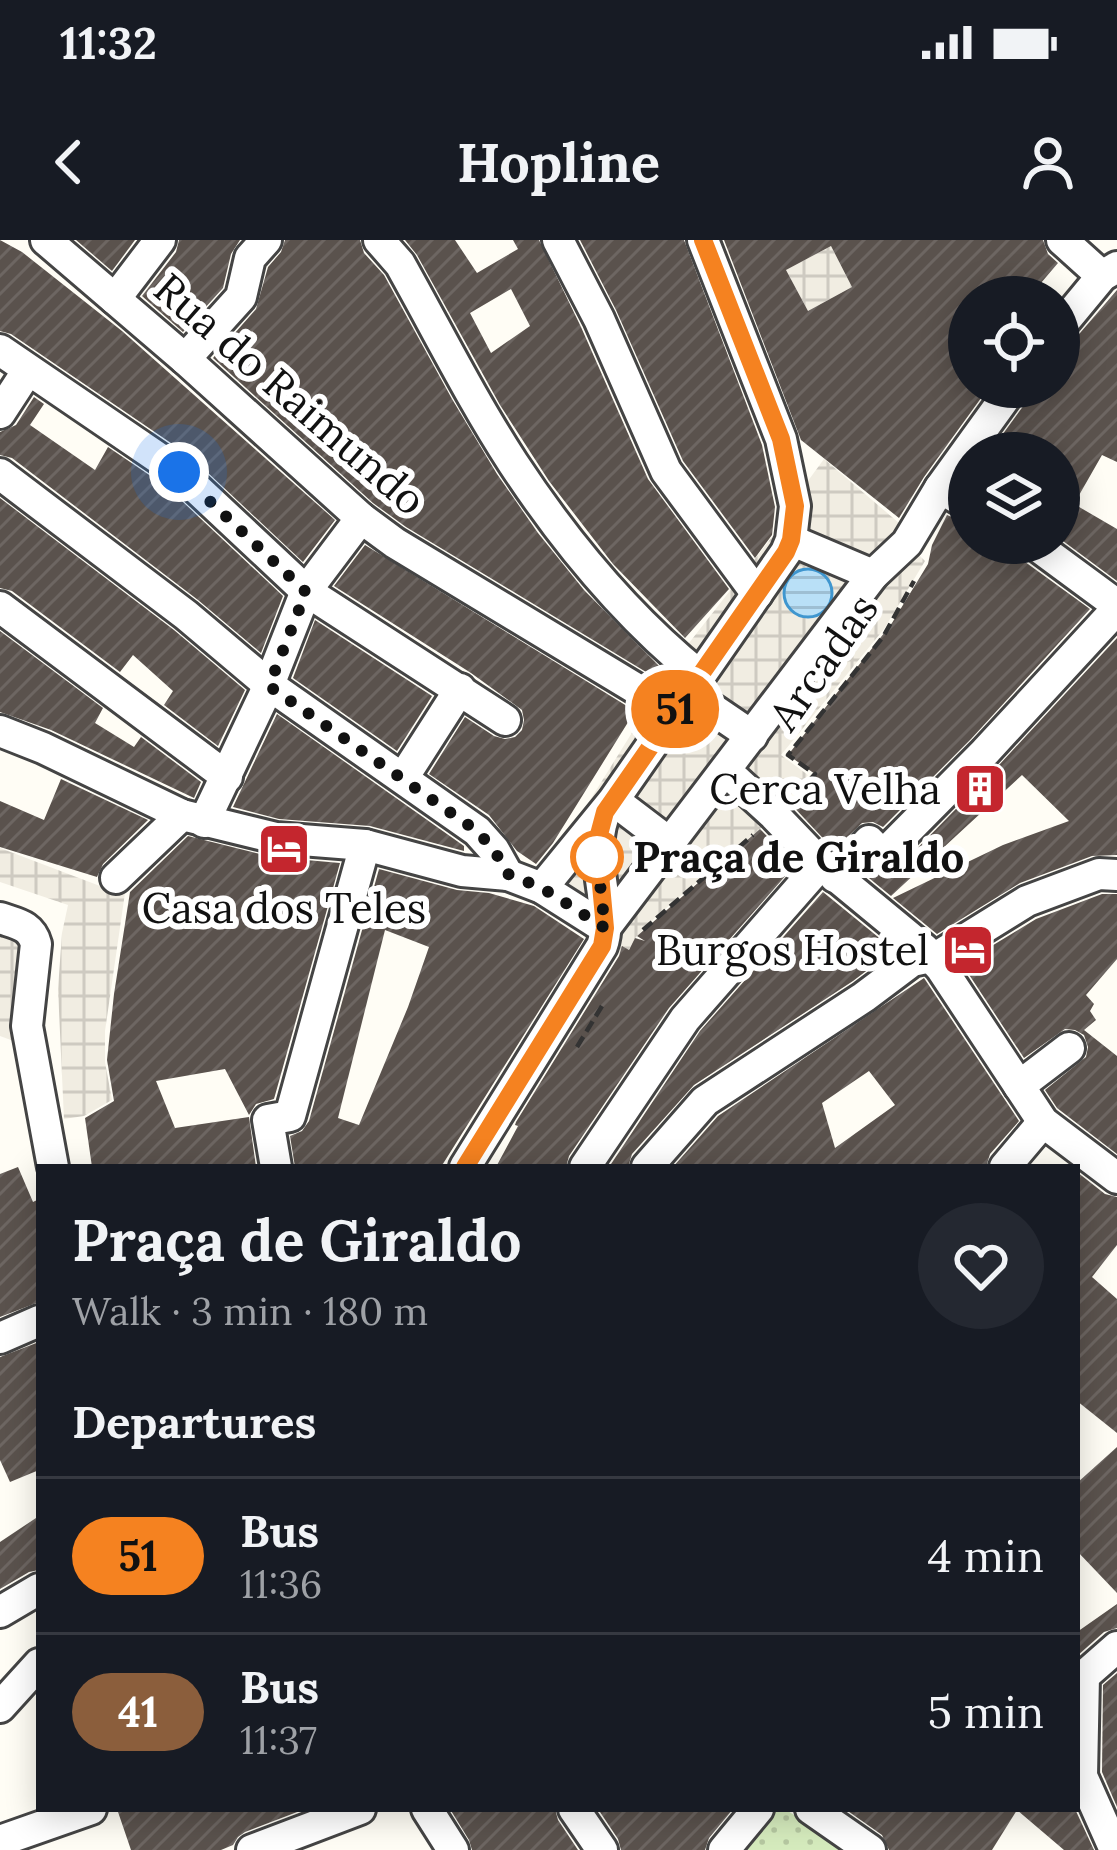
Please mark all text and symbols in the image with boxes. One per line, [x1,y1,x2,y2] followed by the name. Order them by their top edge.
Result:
[60,14,157,71] text: 11:32
[457,128,660,197] text: Hopline
[36,129,102,195] icon: back
[1015,129,1081,195] icon: person
[143,261,437,527] street label: Rua do Raimundo
[948,276,1080,564] map controls
[948,276,1080,408] button: locate
[948,432,1080,564] button: layers
[149,442,209,502] your location
[756,583,889,742] street label: Arcadas
[621,670,729,748] line badge: 51
[655,682,695,736] text: 51
[952,761,1008,817] building icon: Cerca Velha
[709,762,941,816] place label: Cerca Velha
[256,821,312,877] hotel icon: Casa dos Teles
[633,830,964,884] place label: Praça de Giraldo
[572,832,622,882] marker: Praça de Giraldo
[142,881,426,935] place label: Casa dos Teles
[940,922,996,978] hotel icon: Burgos Hostel
[656,923,929,977] place label: Burgos Hostel
[918,1203,1044,1329] button: heart
[72,1204,522,1277] text: Praça de Giraldo
[72,1286,428,1336] text: Walk · 3 min · 180 m
[72,1393,316,1450] text: Departures
[240,1502,319,1559] text: Bus
[928,1527,1044,1584] text: 4 min
[118,1529,158,1583] text: 51
[240,1559,322,1609] text: 11:36
[240,1658,319,1715] text: Bus
[927,1683,1044,1740] text: 5 min
[118,1685,158,1739] text: 41
[240,1715,317,1765] text: 11:37

